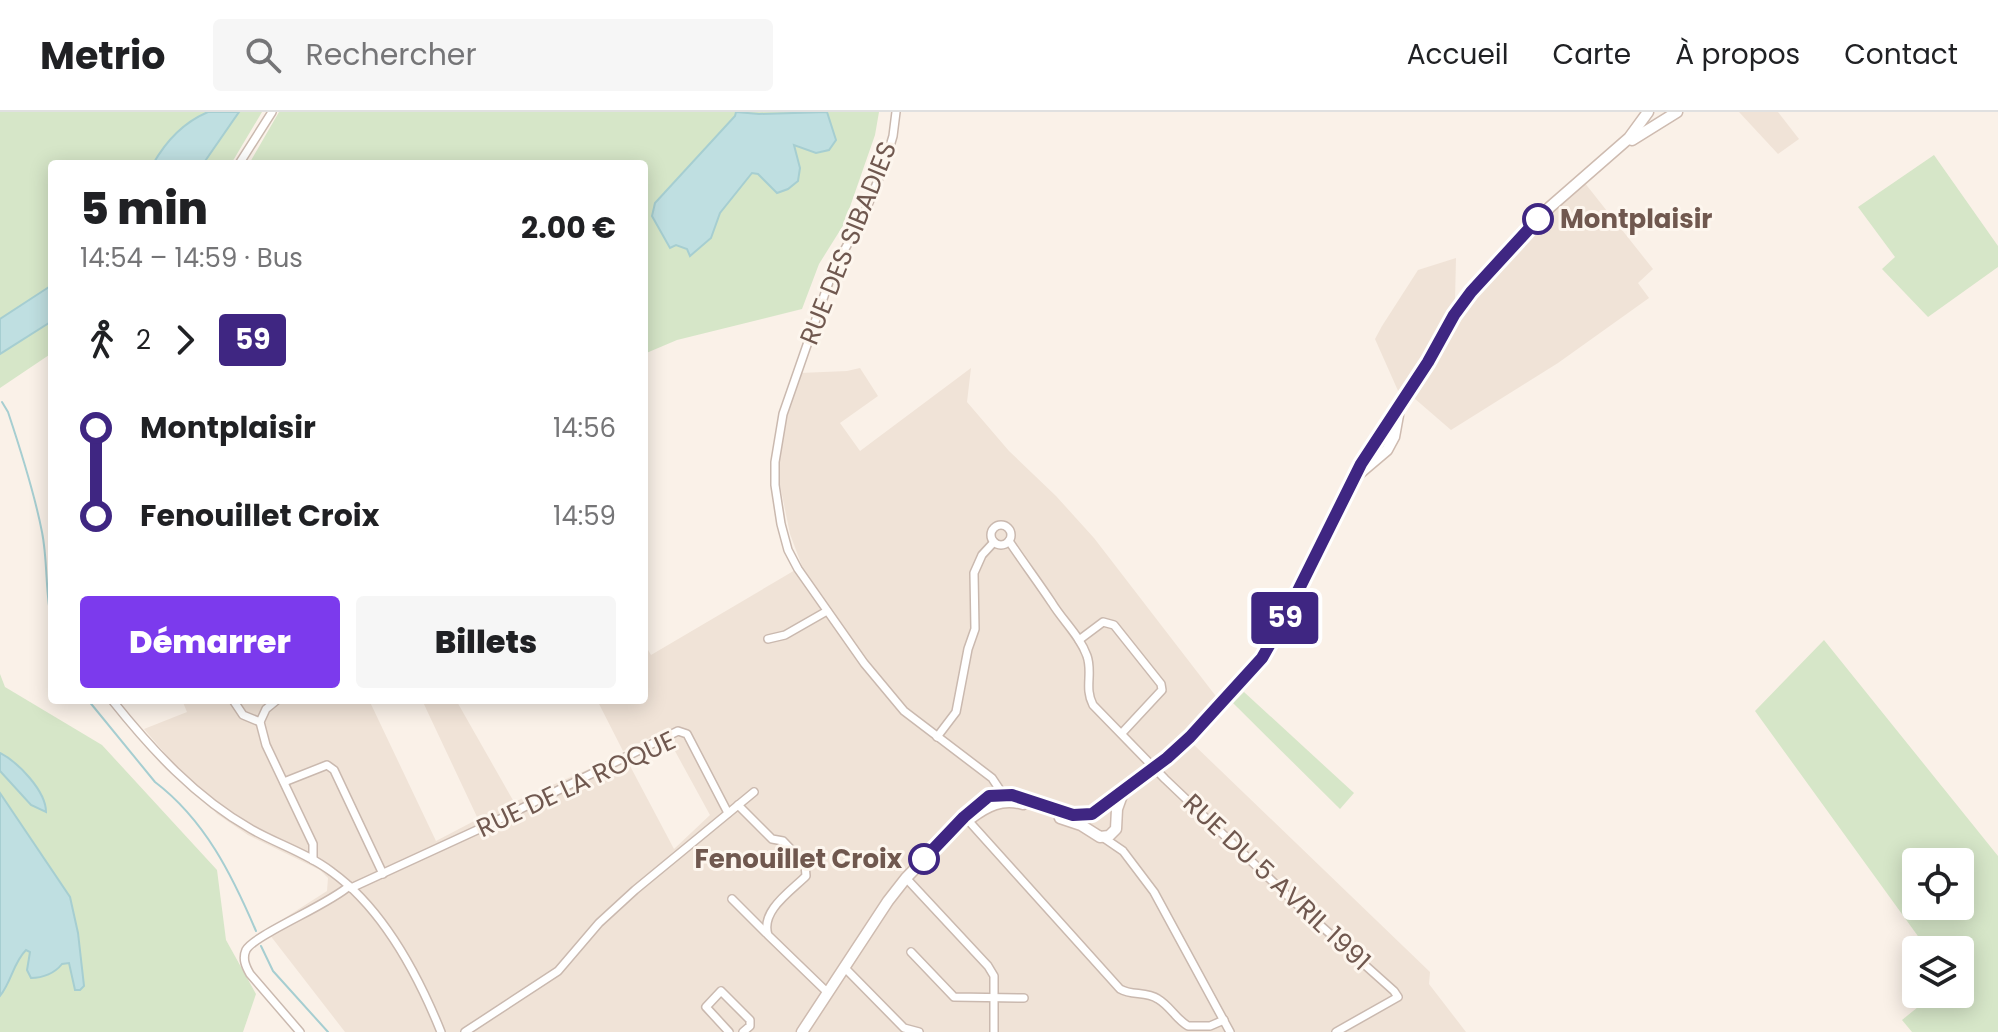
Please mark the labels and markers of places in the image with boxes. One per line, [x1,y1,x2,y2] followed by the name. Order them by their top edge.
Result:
[1560,201,1712,237] place label: Montplaisir
[1523,204,1553,234] marker: Montplaisir
[695,841,903,877] place label: Fenouillet Croix
[909,844,939,874] marker: Fenouillet Croix

